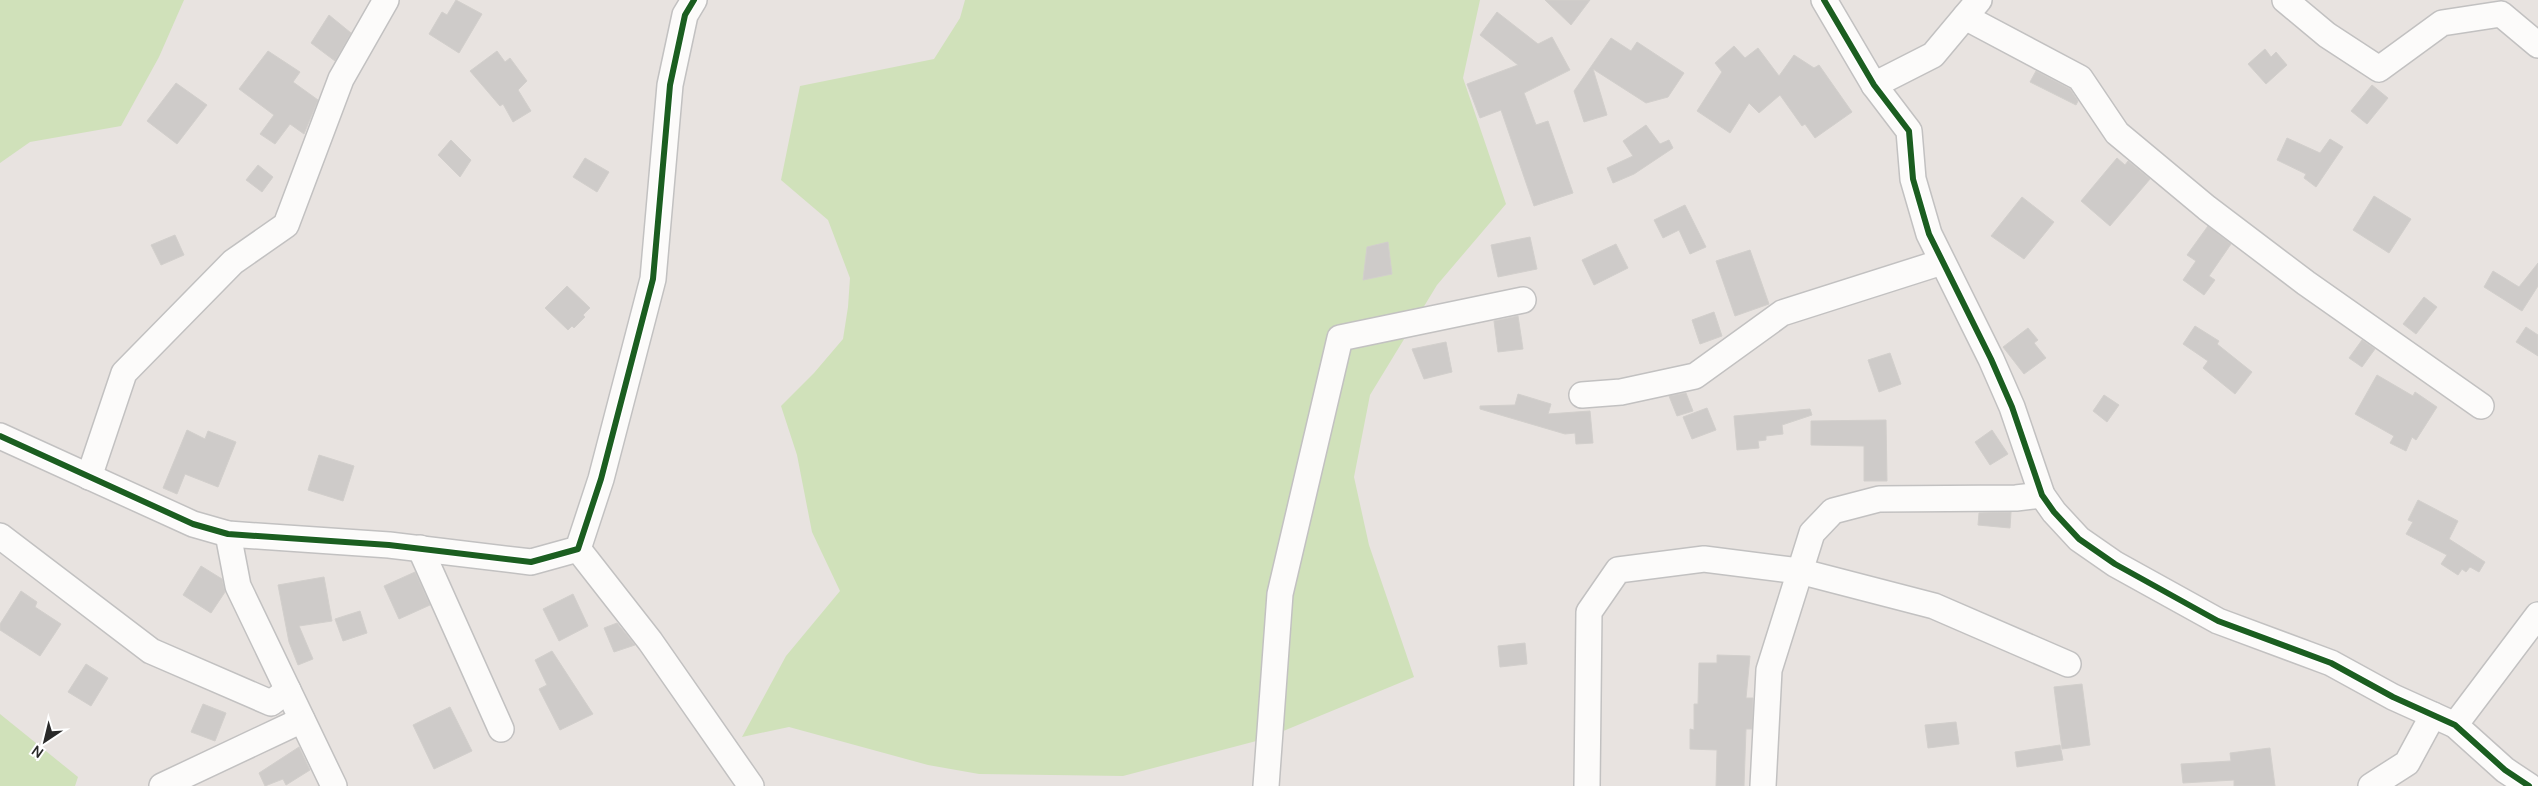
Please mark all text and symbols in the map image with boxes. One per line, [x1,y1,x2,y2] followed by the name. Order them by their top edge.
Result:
[20,716,70,766] north arrow
[28,741,47,763] text: N

